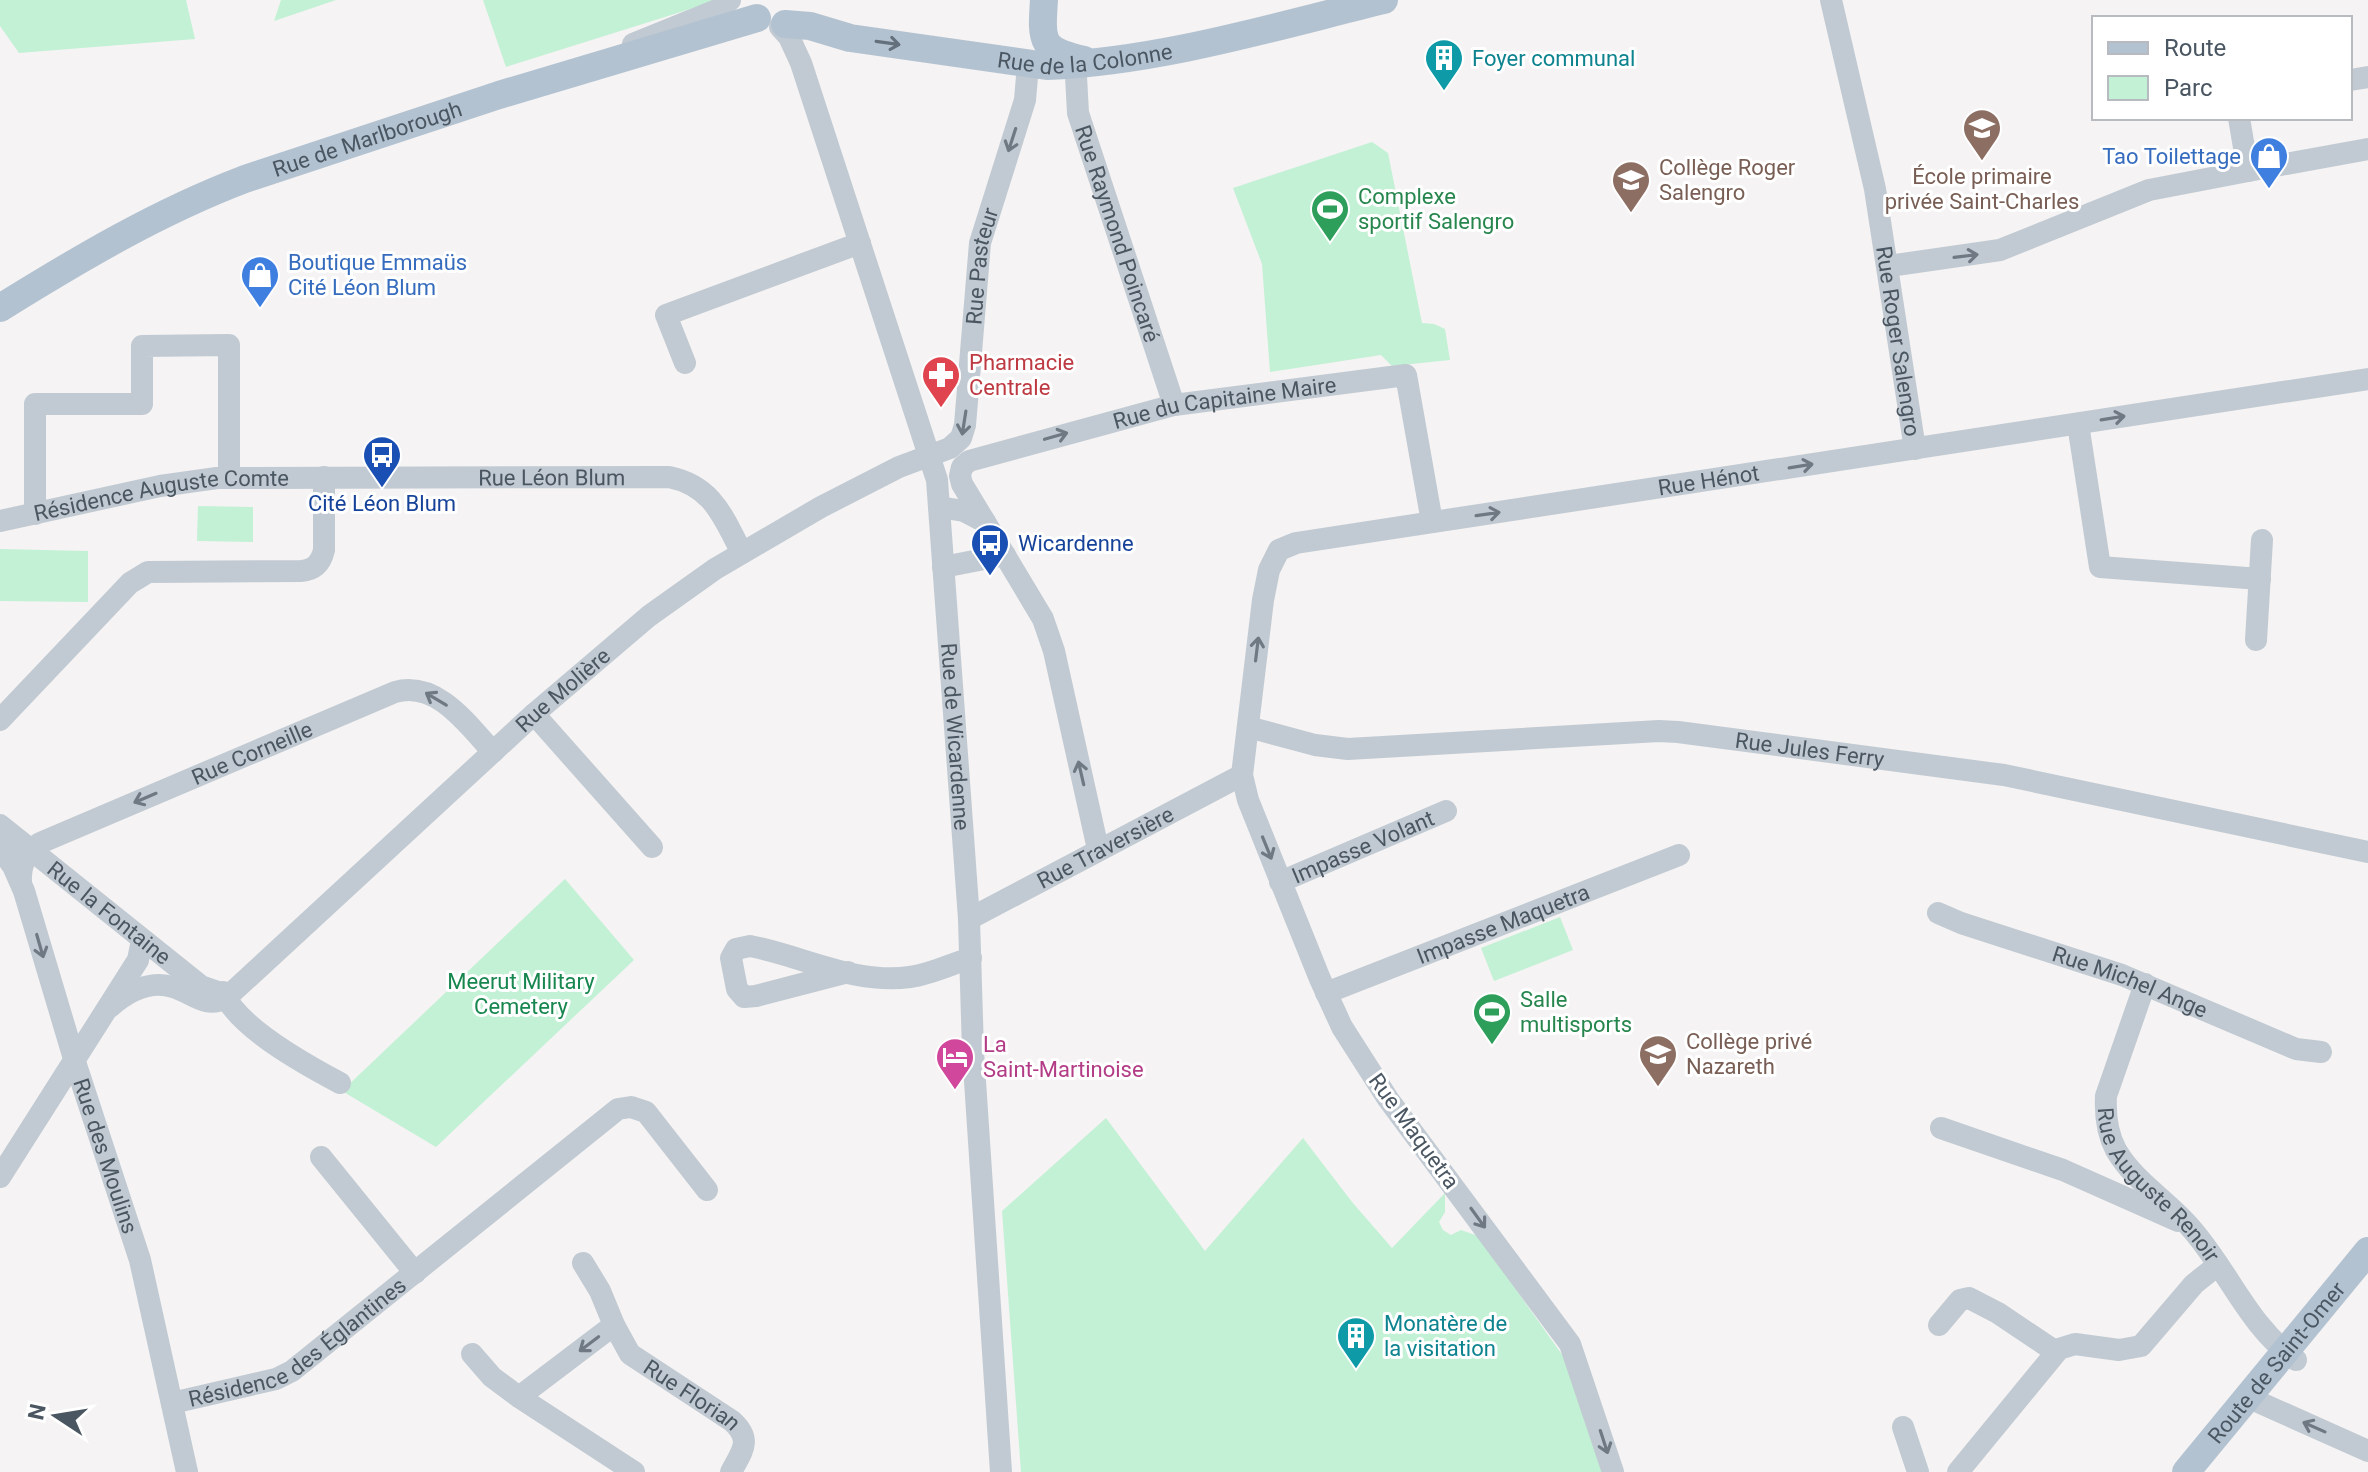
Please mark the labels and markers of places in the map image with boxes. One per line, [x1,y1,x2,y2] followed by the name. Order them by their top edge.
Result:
[1423,37,1465,92] building icon: Foyer communal
[1472,46,1635,71] place label: Foyer communal
[1961,107,2003,162] school or university icon: École primaire privée Saint-Charles
[2248,135,2290,190] shop icon: Tao Toilettage
[2102,144,2241,169] place label: Tao Toilettage
[1659,155,1796,205] place label: Collège Roger Salengro
[1610,159,1652,214] school or university icon: Collège Roger Salengro
[1885,164,2079,214] place label: École primaire privée Saint-Charles
[1358,184,1514,234] place label: Complexe sportif Salengro
[1309,188,1351,243] sports icon: Complexe sportif Salengro
[288,250,467,300] place label: Boutique Emmaüs Cité Léon Blum
[239,254,281,309] shop icon: Boutique Emmaüs Cité Léon Blum
[969,350,1074,400] place label: Pharmacie Centrale
[920,354,962,409] pharmacy icon: Pharmacie Centrale
[361,434,403,489] bus stop icon: Cité Léon Blum
[308,491,456,516] place label: Cité Léon Blum
[969,522,1011,577] bus stop icon: Wicardenne
[1018,531,1134,556] place label: Wicardenne
[1520,987,1632,1037] place label: Salle multisports
[1471,991,1513,1046] sports icon: Salle multisports
[1686,1029,1812,1079] place label: Collège privé Nazareth
[983,1032,1144,1082] place label: La Saint-Martinoise
[1637,1033,1679,1088] school or university icon: Collège privé Nazareth
[934,1036,976,1091] hotel icon: La Saint-Martinoise
[1384,1311,1507,1361] place label: Monatère de la visitation
[1335,1315,1377,1370] building icon: Monatère de la visitation

